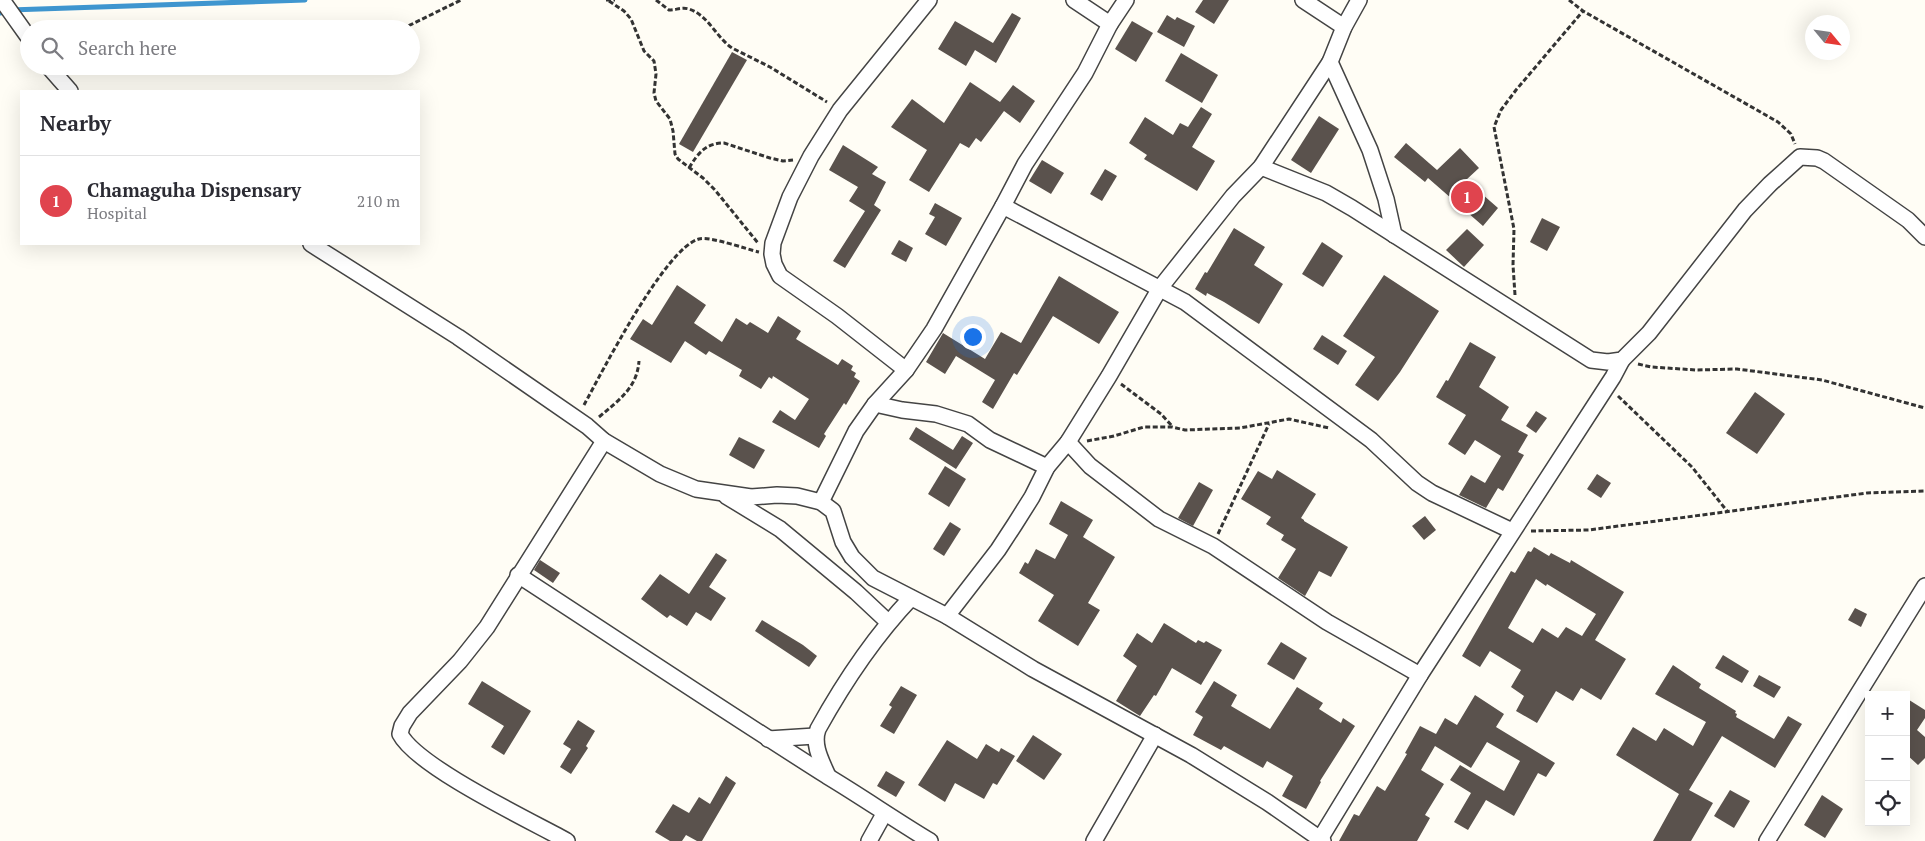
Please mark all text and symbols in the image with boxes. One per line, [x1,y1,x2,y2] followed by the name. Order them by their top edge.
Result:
[1805,15,1850,60] north arrow
[20,20,420,75] search box
[38,34,66,62] icon: search
[78,35,177,60] text: Search here
[40,109,111,137] text: Nearby
[87,177,301,202] text: Chamaguha Dispensary
[1451,178,1483,216] pin: 1
[51,190,61,212] text: 1
[357,190,400,212] text: 210 m
[87,202,147,224] text: Hospital
[960,324,986,350] your location
[1865,691,1910,826] map controls
[1865,691,1910,736] button: +
[1865,736,1910,781] button: −
[1865,781,1910,826] button: locate

